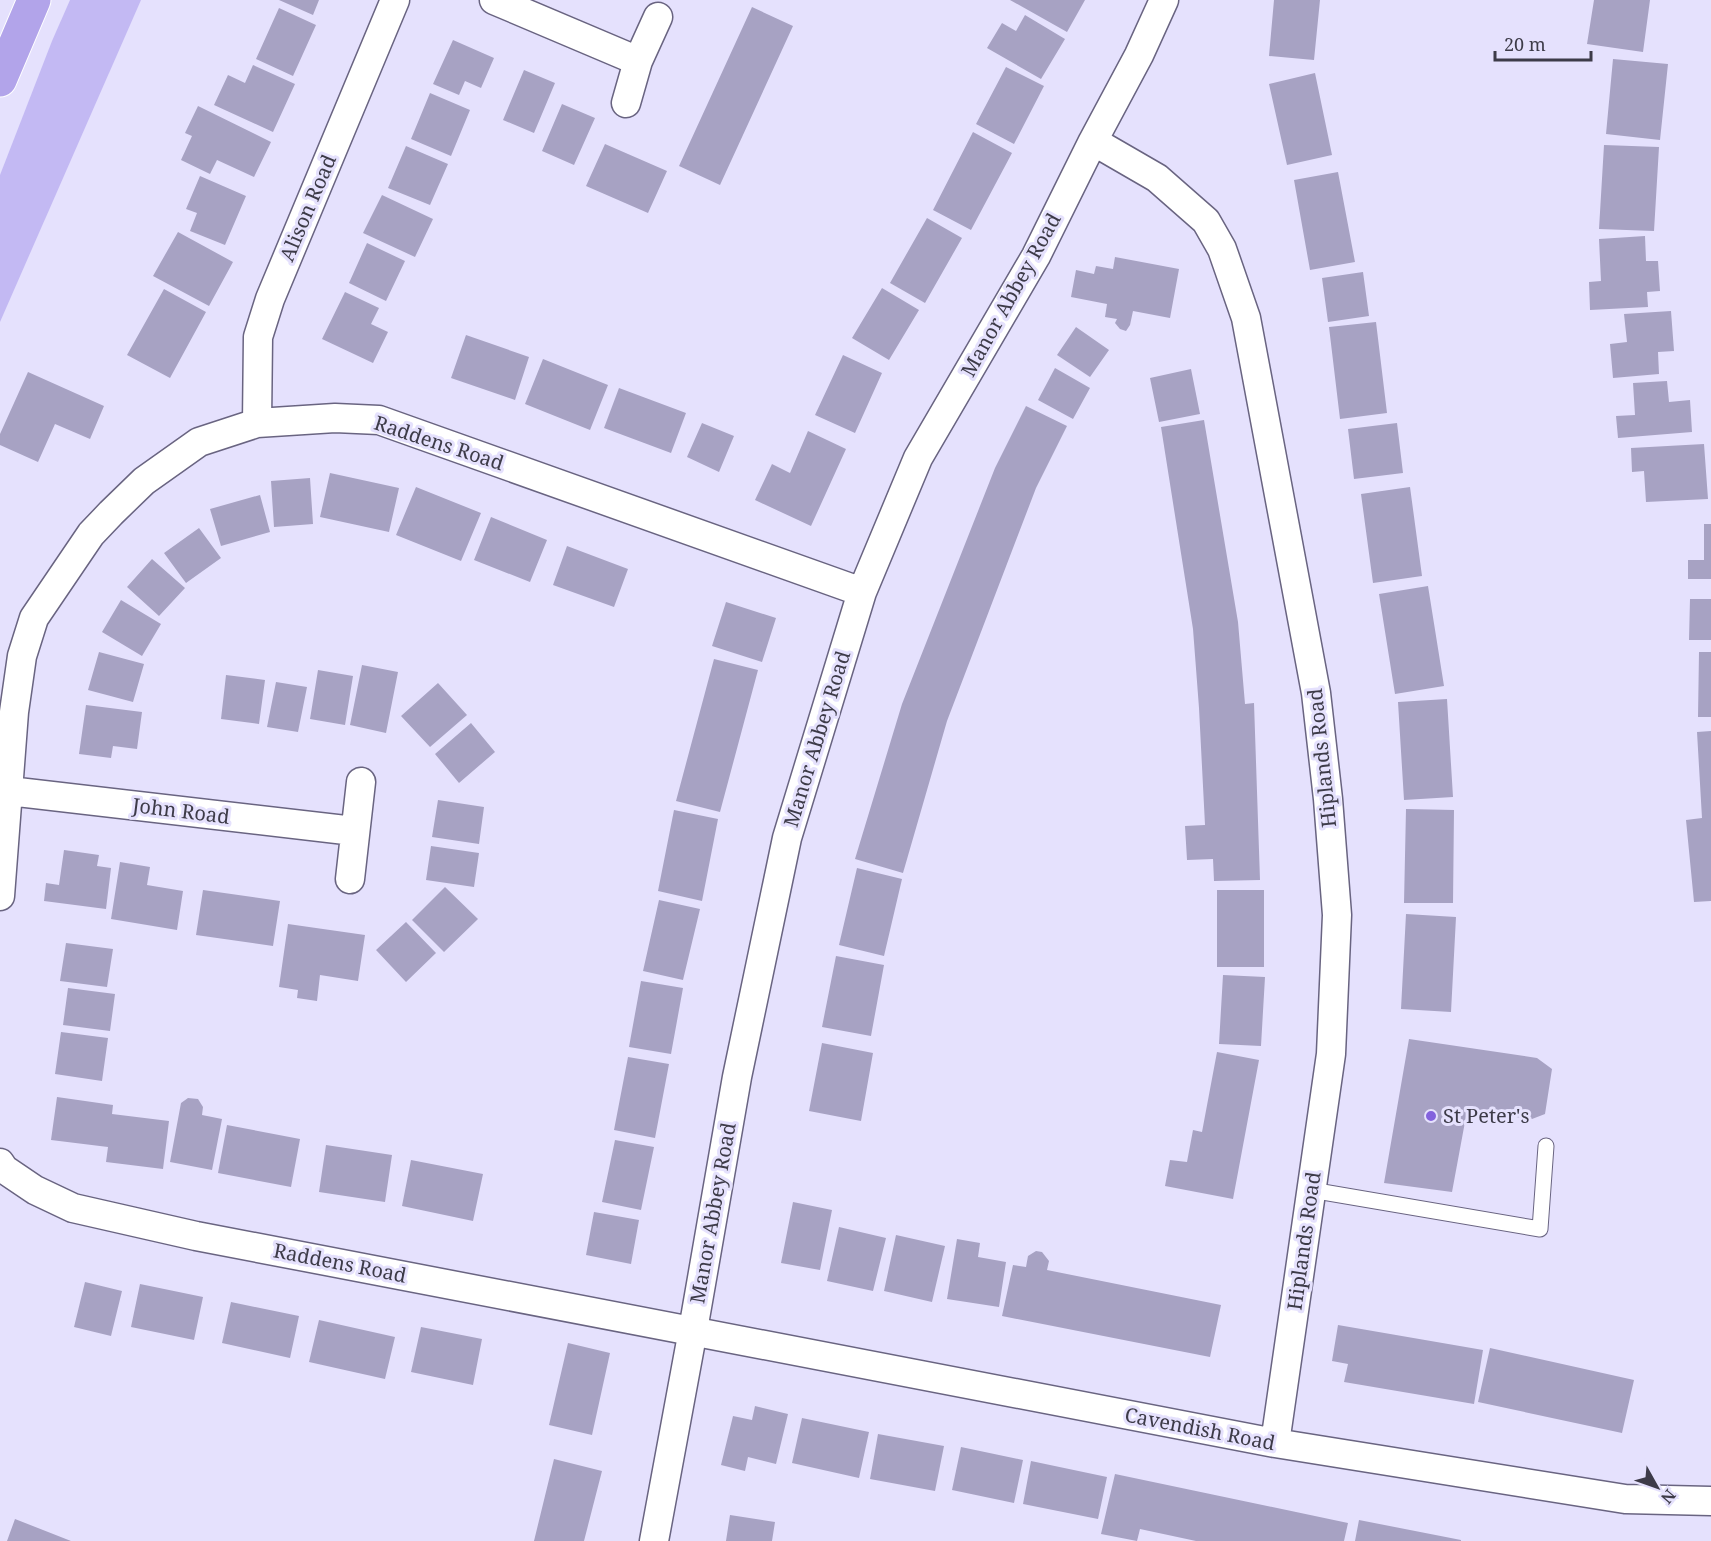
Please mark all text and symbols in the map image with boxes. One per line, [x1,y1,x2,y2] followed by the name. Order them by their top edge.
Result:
[1495,24,1591,62] scale bar
[1504,32,1546,56] text: 20 m
[273,150,342,265] street label: Alison Road
[954,208,1067,381] street label: Manor Abbey Road
[371,409,508,476] street label: Raddens Road
[777,647,856,830] street label: Manor Abbey Road
[1301,687,1342,829] street label: Hiplands Road
[130,791,231,830] street label: John Road
[1443,1102,1529,1129] place label: St Peter's
[1424,1109,1438,1123] marker: St Peter's
[683,1120,742,1305] street label: Manor Abbey Road
[1280,1170,1327,1312] street label: Hiplands Road
[271,1236,409,1289] street label: Raddens Road
[1123,1401,1278,1456] street label: Cavendish Road
[1627,1457,1687,1517] north arrow
[1656,1485,1681,1509] text: N

